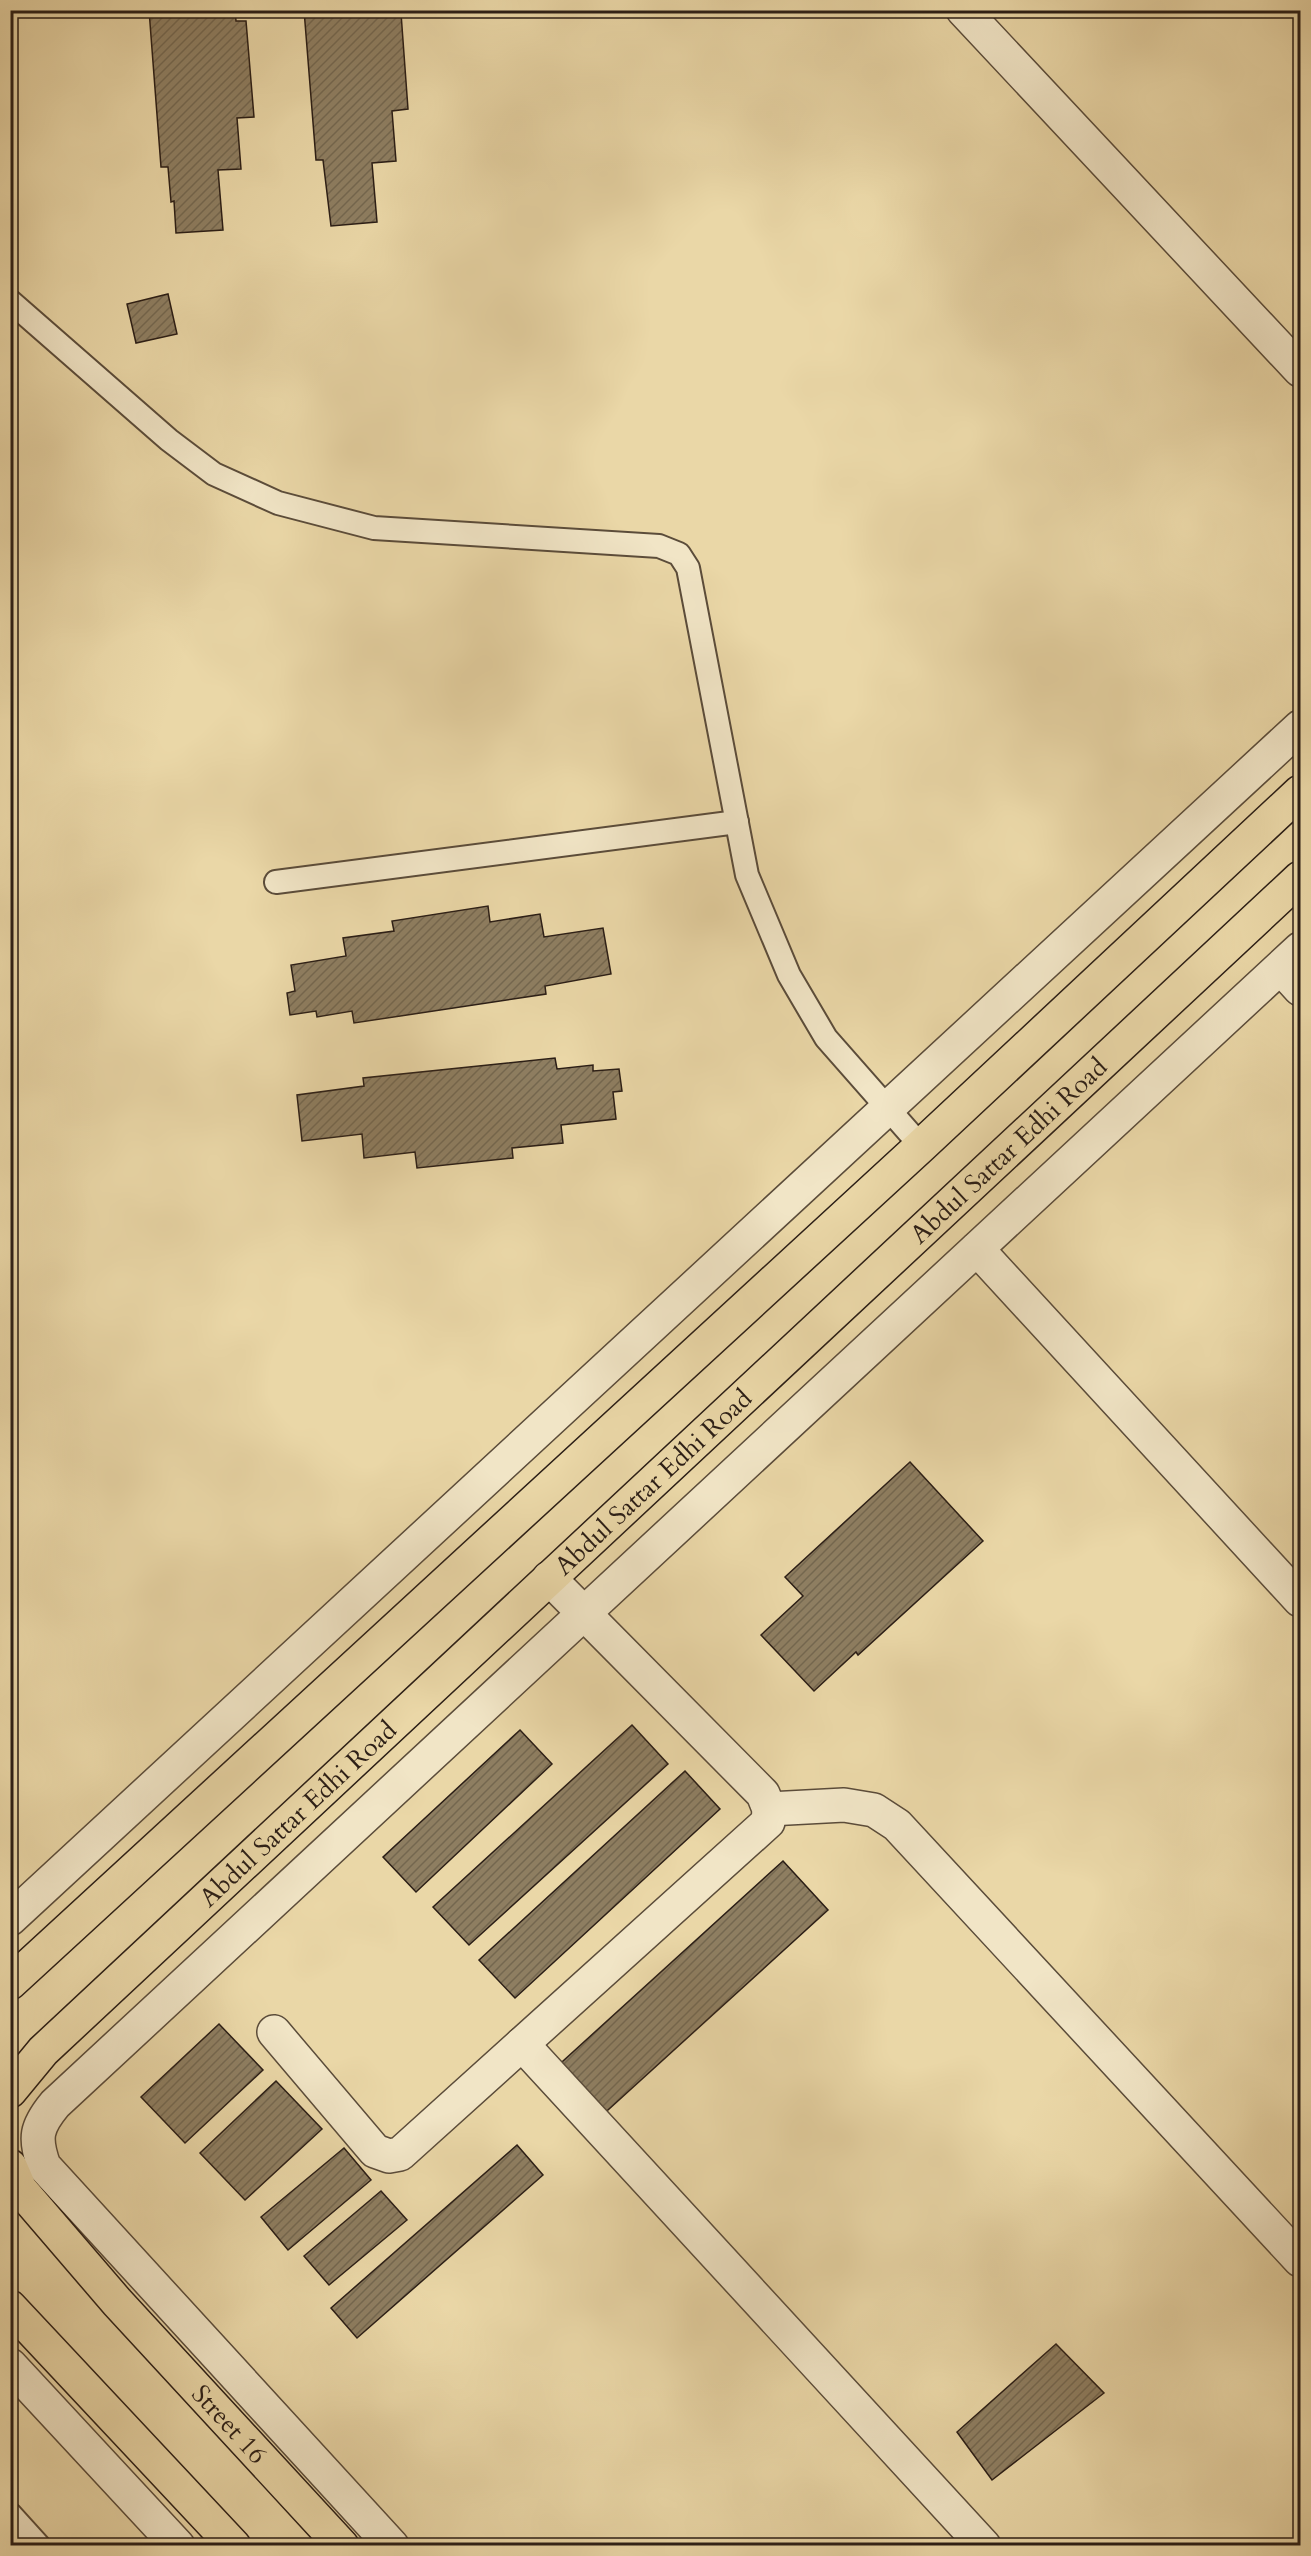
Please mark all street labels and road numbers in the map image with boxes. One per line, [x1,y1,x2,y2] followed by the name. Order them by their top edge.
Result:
[902,1050,1115,1252] street label: Abdul Sattar Edhi Road
[547,1381,760,1583] street label: Abdul Sattar Edhi Road
[192,1713,404,1915] street label: Abdul Sattar Edhi Road
[184,2377,275,2472] street label: Street 16

